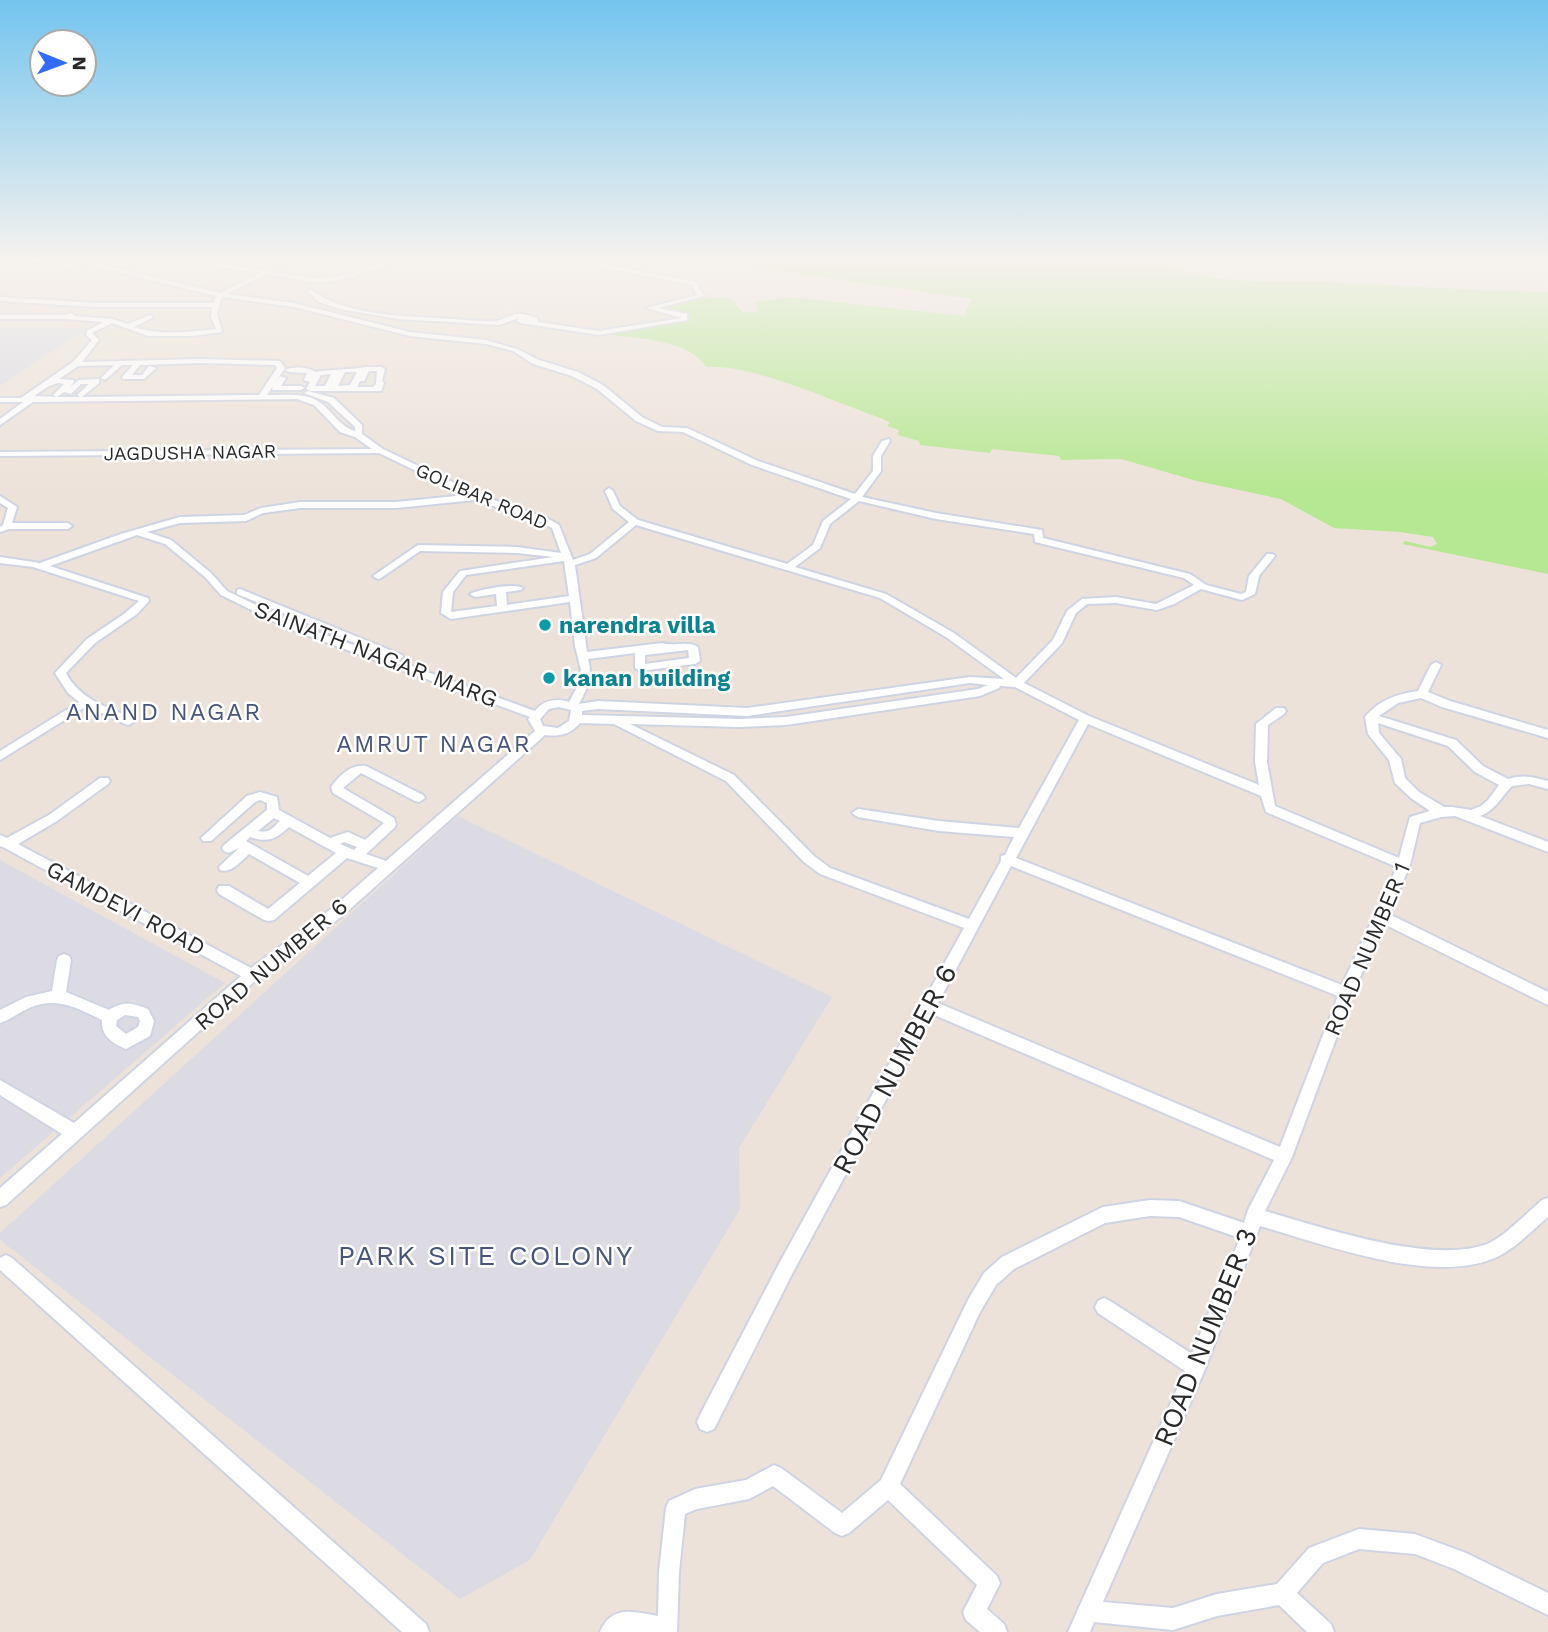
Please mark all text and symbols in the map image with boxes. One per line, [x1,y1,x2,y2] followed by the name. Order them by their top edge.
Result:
[28,28,98,98] north arrow
[68,56,91,71] text: N
[103,439,277,466] street label: JAGDUSHA NAGAR
[412,458,551,535] street label: GOLIBAR ROAD
[250,596,501,713] street label: SAINATH NAGAR MARG
[559,612,716,639] place label: narendra villa
[537,617,553,633] marker: narendra villa
[563,665,730,692] place label: kanan building
[541,670,557,686] marker: kanan building
[66,698,262,726] district label: ANAND NAGAR
[336,730,532,758] district label: AMRUT NAGAR
[42,855,210,962] street label: GAMDEVI ROAD
[1319,858,1416,1040] street label: ROAD NUMBER 1
[189,893,353,1036] street label: ROAD NUMBER 6
[825,959,964,1180] street label: ROAD NUMBER 6
[1147,1223,1264,1451] street label: ROAD NUMBER 3
[338,1239,634,1272] district label: PARK SITE COLONY

